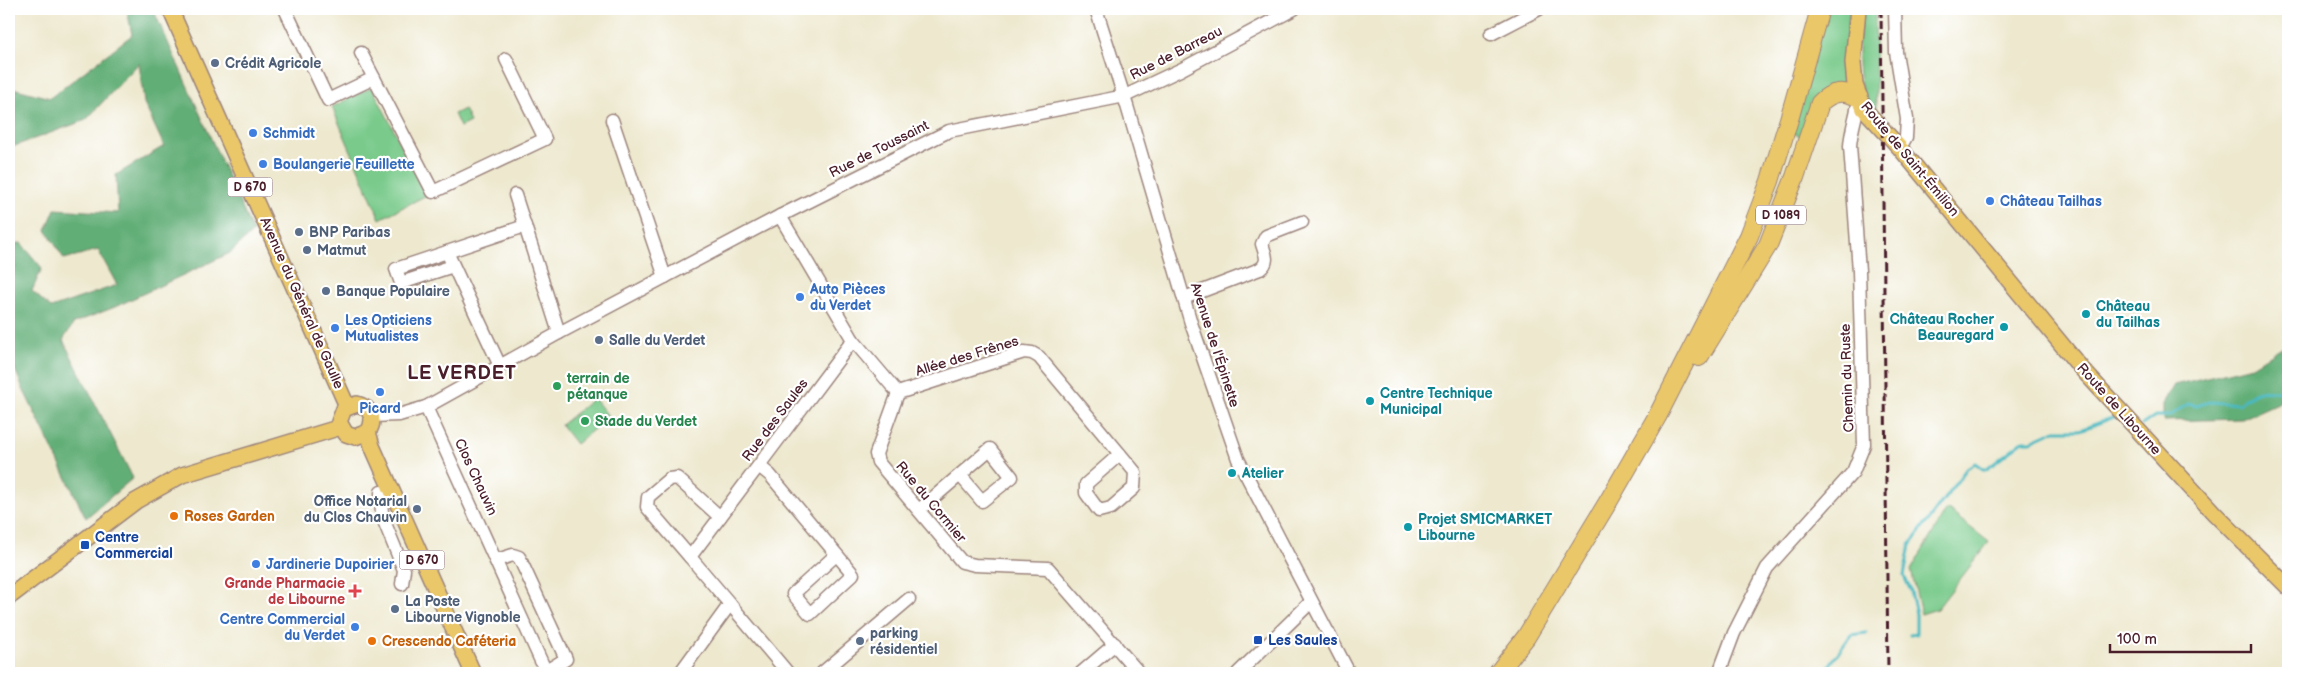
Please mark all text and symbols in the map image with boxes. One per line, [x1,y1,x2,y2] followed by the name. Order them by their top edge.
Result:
[1127,22,1225,84] street label: Rue de Barreau
[225,55,321,72] place label: Crédit Agricole
[209,57,221,69] marker: Crédit Agricole
[1857,98,1964,220] street label: Route de Saint-Émilion
[826,116,932,181] street label: Rue de Toussaint
[263,125,315,142] place label: Schmidt
[247,127,259,139] marker: Schmidt
[273,156,415,173] place label: Boulangerie Feuillette
[257,158,269,170] marker: Boulangerie Feuillette
[228,178,272,196] road number: D 670
[2000,193,2102,210] place label: Château Tailhas
[1984,195,1996,207] marker: Château Tailhas
[1756,206,1806,224] road number: D 1089
[256,215,348,391] street label: Avenue du Général de Gaulle
[309,224,390,241] place label: BNP Paribas
[293,226,305,238] marker: BNP Paribas
[317,242,367,259] place label: Matmut
[301,244,313,256] marker: Matmut
[1187,280,1244,410] street label: Avenue de l'Épinette
[809,281,886,314] place label: Auto Pièces du Verdet
[336,283,450,300] place label: Banque Populaire
[320,285,332,297] marker: Banque Populaire
[794,291,806,303] marker: Auto Pièces du Verdet
[2096,298,2160,331] place label: Château du Tailhas
[2080,308,2092,320] marker: Château du Tailhas
[1890,311,1994,344] place label: Château Rocher Beauregard
[345,312,432,345] place label: Les Opticiens Mutualistes
[1998,321,2010,333] marker: Château Rocher Beauregard
[329,322,341,334] marker: Les Opticiens Mutualistes
[1837,323,1857,433] street label: Chemin du Ruste
[609,332,706,349] place label: Salle du Verdet
[913,332,1021,380] street label: Allée des Frênes
[593,334,605,346] marker: Salle du Verdet
[2073,360,2165,458] street label: Route de Libourne
[407,362,517,385] district label: LE VERDET
[566,370,630,403] place label: terrain de pétanque
[738,375,812,465] street label: Rue des Saules
[551,380,563,392] marker: terrain de pétanque
[1380,385,1493,418] place label: Centre Technique Municipal
[374,386,386,398] marker: Picard
[1364,395,1376,407] marker: Centre Technique Municipal
[359,400,401,417] place label: Picard
[595,413,697,430] place label: Stade du Verdet
[579,415,591,427] marker: Stade du Verdet
[451,436,501,518] street label: Clos Chauvin
[892,458,970,547] street label: Rue du Cormier
[1241,465,1284,482] place label: Atelier
[1226,467,1238,479] marker: Atelier
[304,493,407,526] place label: Office Notarial du Clos Chauvin
[411,503,423,515] marker: Office Notarial du Clos Chauvin
[184,508,275,525] place label: Roses Garden
[168,510,180,522] marker: Roses Garden
[1418,511,1552,544] place label: Projet SMICMARKET Libourne
[1402,521,1414,533] marker: Projet SMICMARKET Libourne
[95,529,173,562] place label: Centre Commercial
[79,539,91,551] marker: Centre Commercial
[400,550,444,570] road number: D 670
[266,556,395,573] place label: Jardinerie Dupoirier
[250,558,262,570] marker: Jardinerie Dupoirier
[224,575,345,608] place label: Grande Pharmacie de Libourne
[349,585,361,597] marker: Grande Pharmacie de Libourne
[405,593,521,626] place label: La Poste Libourne Vignoble
[389,603,401,615] marker: La Poste Libourne Vignoble
[220,611,345,644] place label: Centre Commercial du Verdet
[349,621,361,633] marker: Centre Commercial du Verdet
[2110,622,2251,654] scale bar
[870,625,938,658] place label: parking résidentiel
[2117,630,2157,649] text: 100 m
[1268,632,1338,649] place label: Les Saules
[382,633,516,650] place label: Crescendo Caféteria
[1252,634,1264,646] marker: Les Saules
[366,635,378,647] marker: Crescendo Caféteria
[854,635,866,647] marker: parking résidentiel

